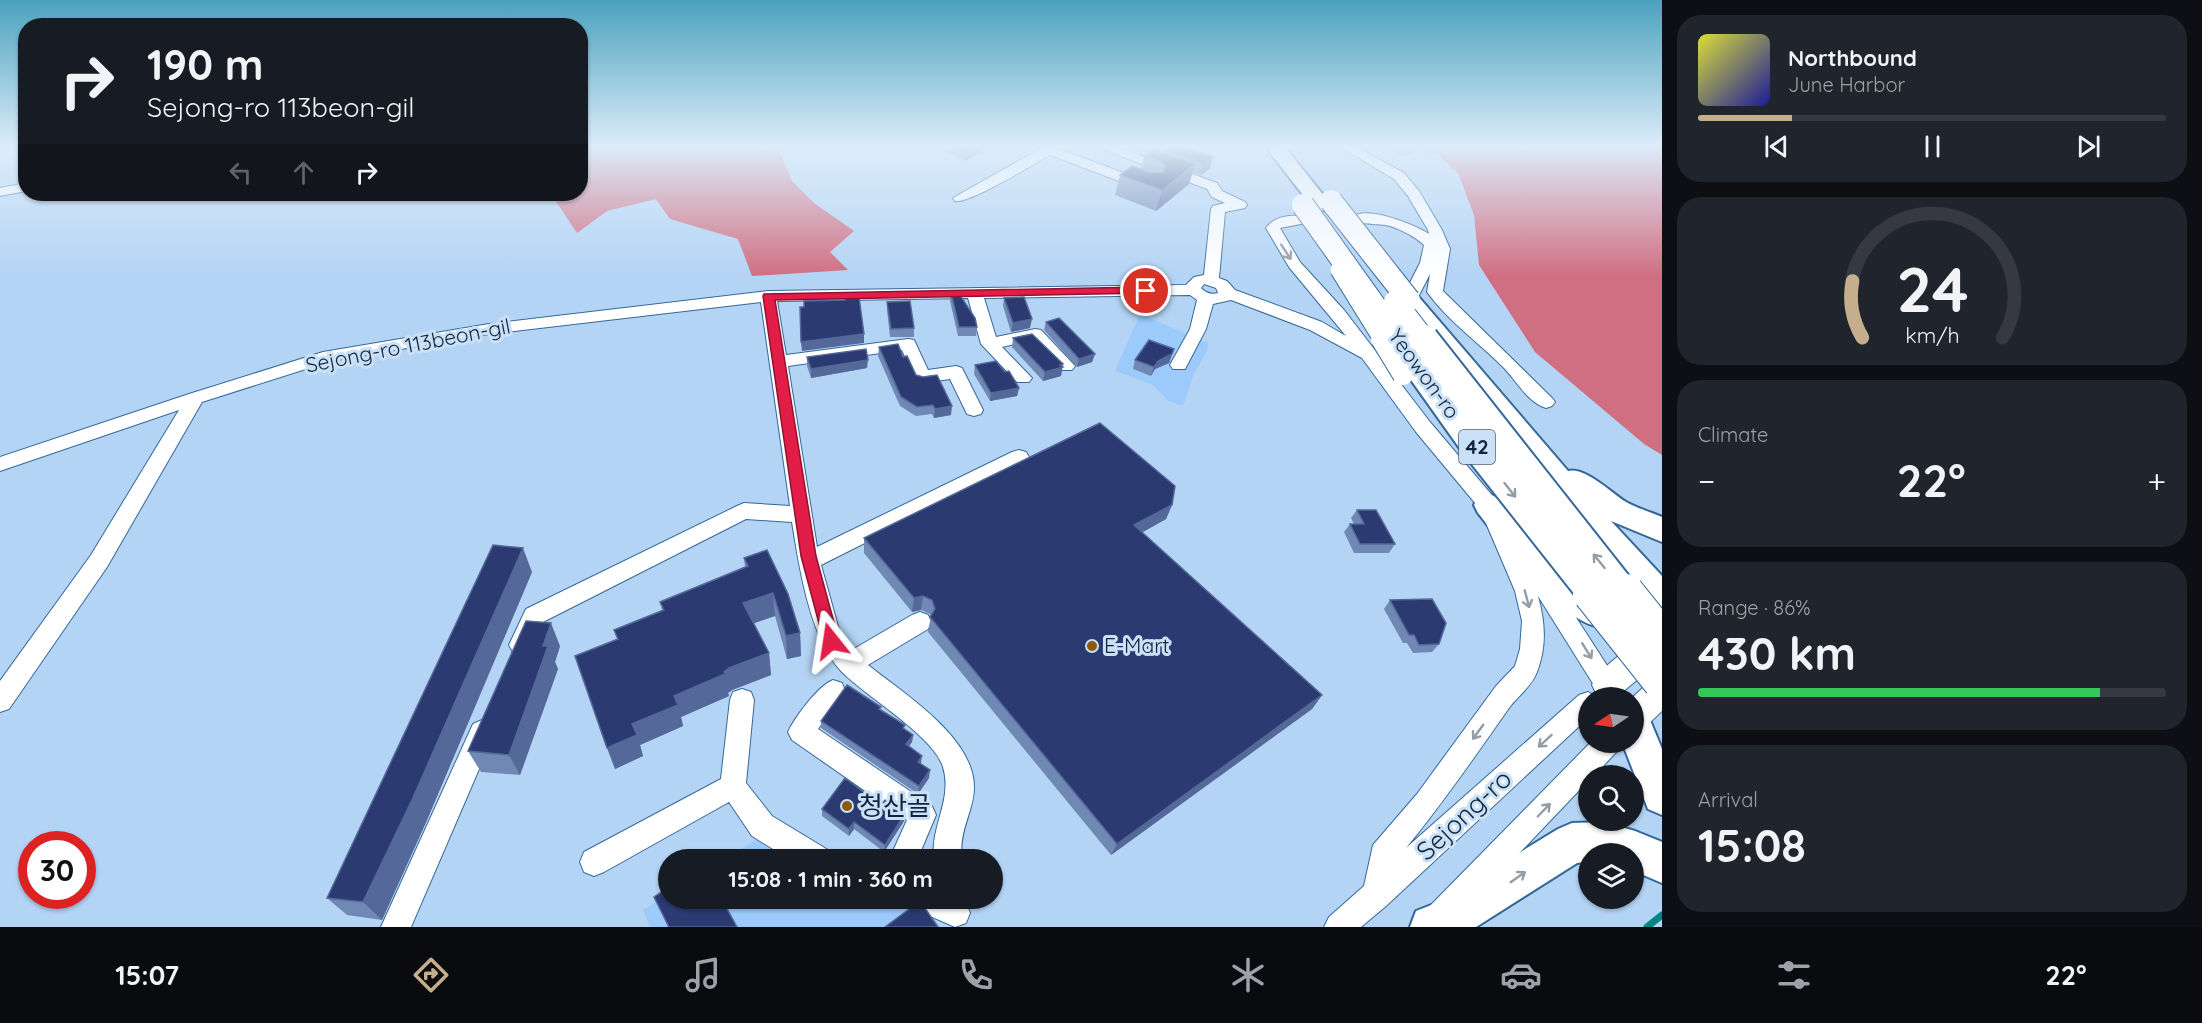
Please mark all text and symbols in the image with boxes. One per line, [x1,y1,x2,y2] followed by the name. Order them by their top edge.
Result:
[147,38,263,91] text: 190 m
[48,42,126,120] icon: right
[1788,44,1917,72] text: Northbound
[1788,72,1905,97] text: June Harbor
[147,90,415,124] text: Sejong-ro 113beon-gil
[1760,130,1793,163] icon: previous
[1916,130,1949,163] icon: pause
[2072,130,2105,163] icon: next
[224,156,257,189] icon: left
[287,156,320,189] icon: ahead
[350,156,383,189] icon: right
[1281,243,1293,260] one-way arrow
[1896,250,1968,328] text: 24
[1120,265,1171,316] pin
[1129,274,1162,307] icon: arrive
[303,312,512,378] street label: Sejong-ro 113beon-gil
[1384,323,1466,423] street label: Yeowon-ro
[1905,323,1959,349] text: km/h
[1698,422,1768,447] text: Climate
[1459,430,1495,464] road number: 42
[1897,452,1966,508] text: 22°
[1698,460,1715,501] text: −
[2147,460,2166,501] text: +
[1504,482,1517,498] one-way arrow
[1592,553,1605,569] one-way arrow
[1522,589,1534,608] one-way arrow
[1698,595,1810,620] text: Range · 86%
[799,609,863,673] position arrow
[1698,625,1856,681] text: 430 km
[1104,632,1169,658] place label: E-Mart
[1085,639,1099,653] marker: E-Mart
[1580,643,1593,660] one-way arrow
[1578,687,1644,753] north arrow
[1578,687,1644,909] map controls
[1471,723,1484,739] one-way arrow
[1538,734,1553,748] one-way arrow
[1409,762,1518,867] street label: Sejong-ro
[1578,765,1644,831] button: search
[1698,787,1758,812] text: Arrival
[859,789,931,822] place label: 청산골
[840,799,854,813] marker: 청산골
[1536,802,1551,817] one-way arrow
[1698,817,1806,873] text: 15:08
[18,831,96,909] speed limit sign: 30
[1578,843,1644,909] button: layers
[728,865,933,893] text: 15:08 · 1 min · 360 m
[1510,871,1526,883] one-way arrow
[410,954,452,996] icon: directions
[682,954,724,996] icon: music
[955,954,997,996] icon: phone
[1227,954,1269,996] icon: climate
[1500,954,1542,996] icon: car
[1773,954,1815,996] icon: filters
[115,958,179,992] text: 15:07
[2045,958,2087,992] text: 22°

